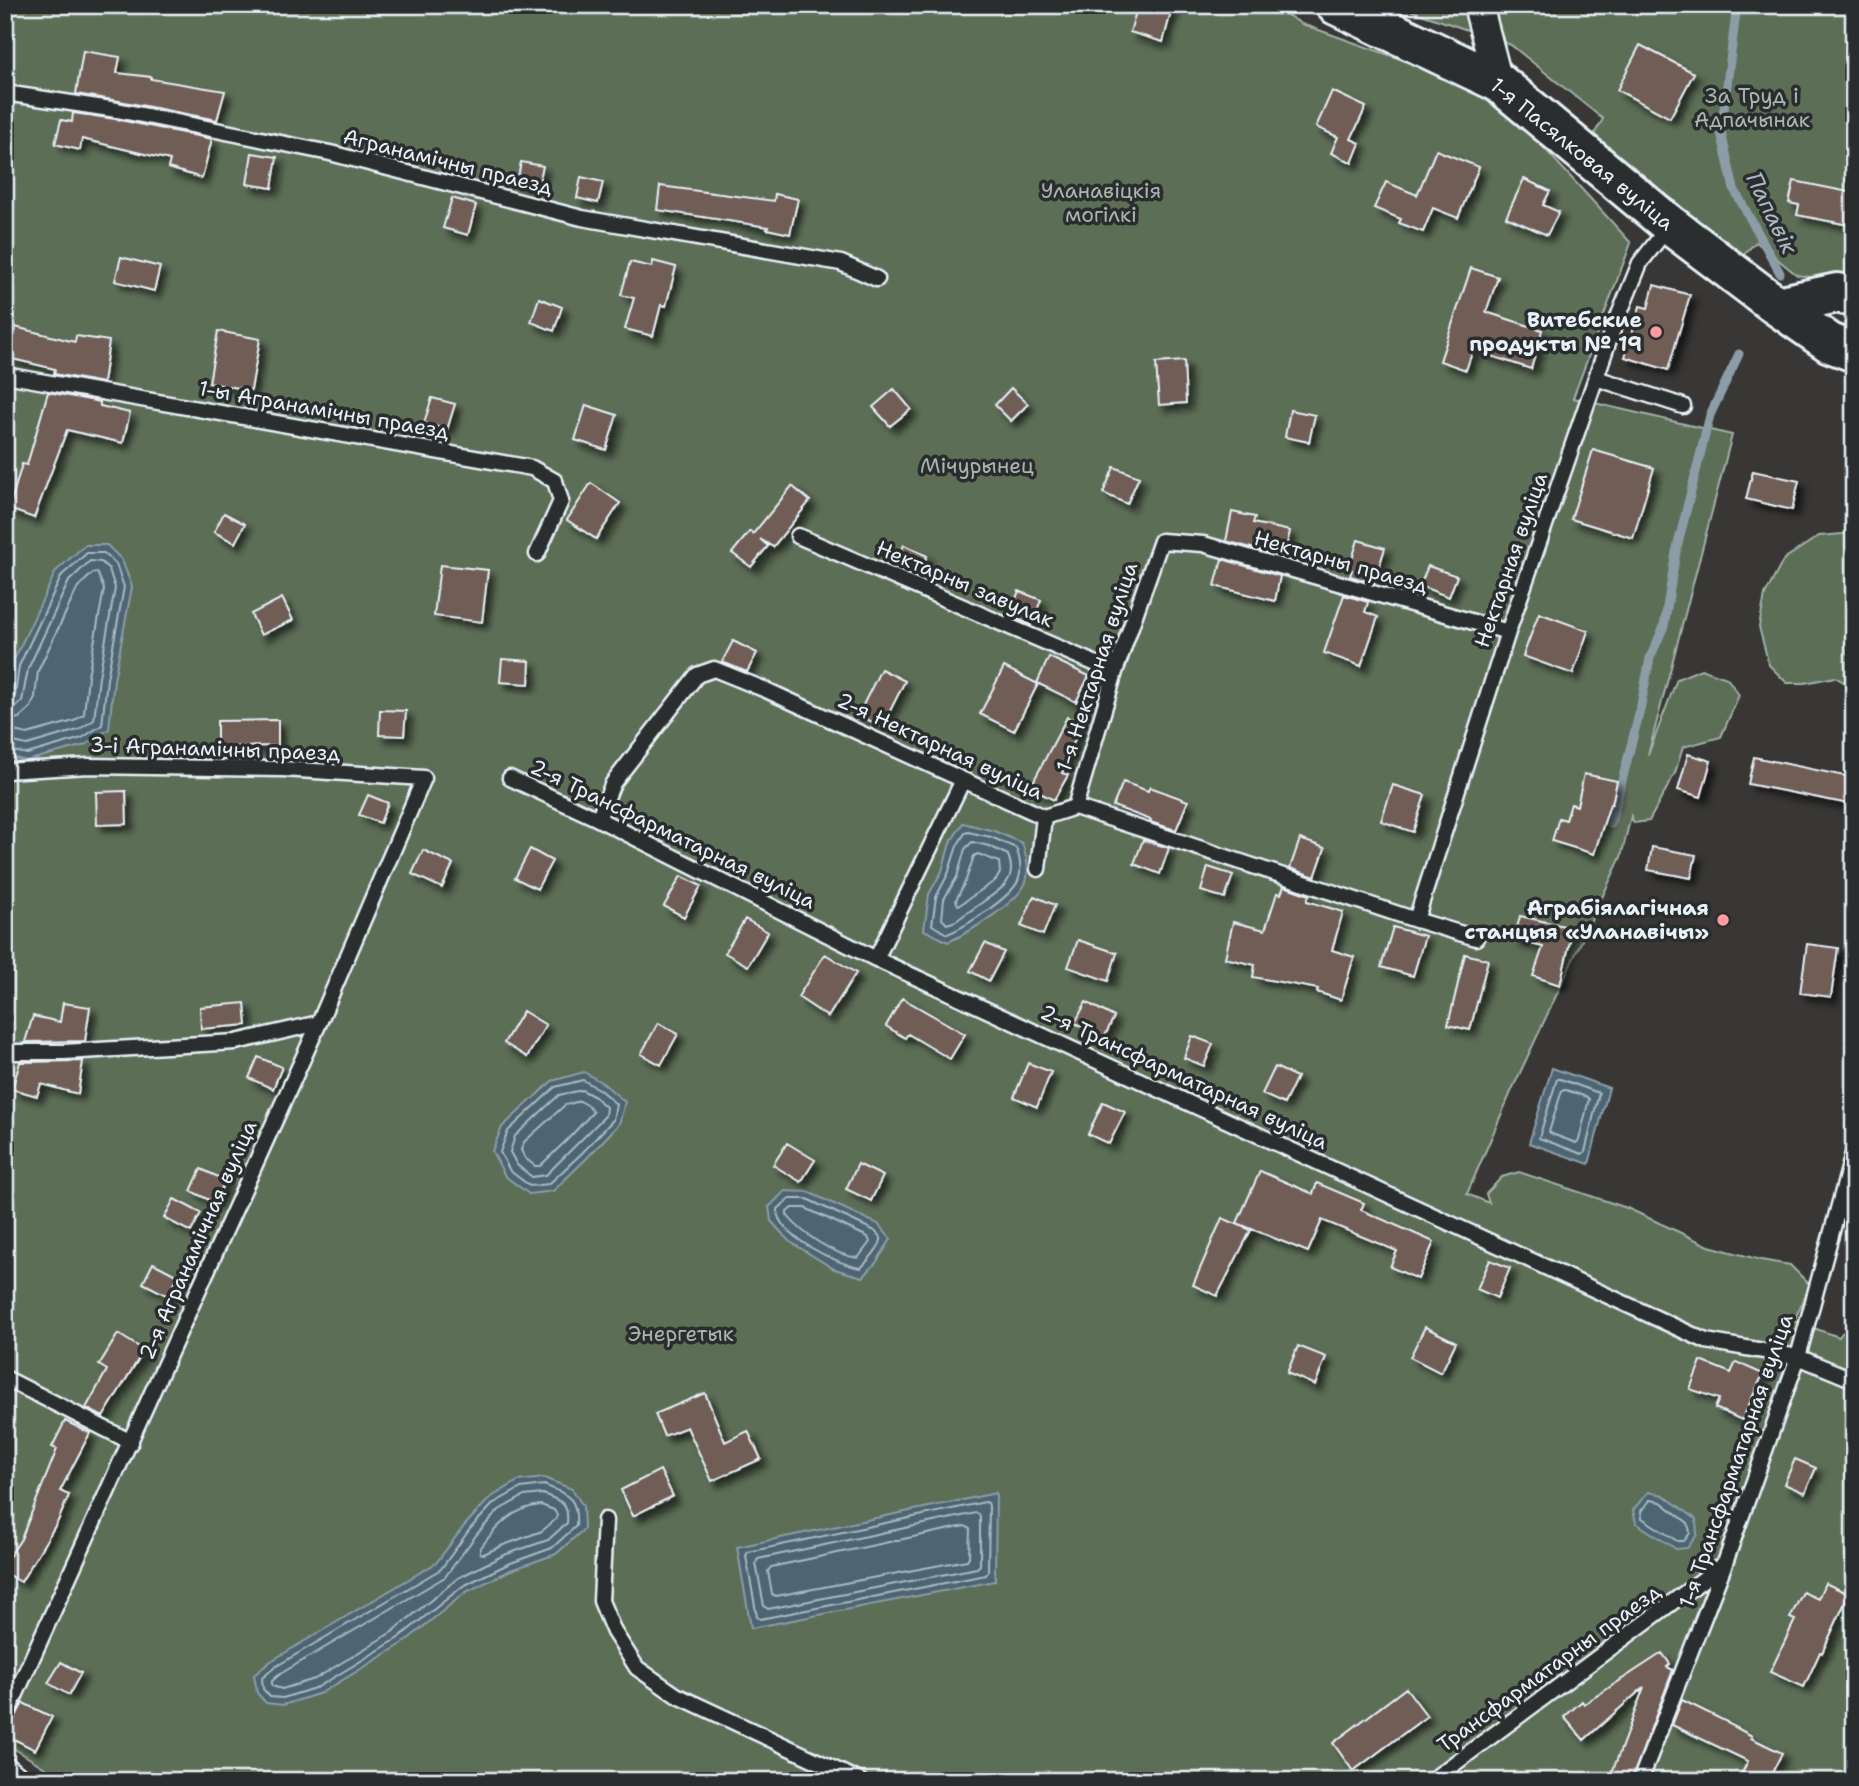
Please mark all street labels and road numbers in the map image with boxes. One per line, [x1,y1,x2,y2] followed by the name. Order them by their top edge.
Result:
[1484,71,1680,237] street label: 1-я Пасялковая вуліца
[340,122,556,202] street label: Агранамічны праезд
[196,374,452,446] street label: 1-ы Агранамічны праезд
[1468,469,1554,651] street label: Нектарная вуліца
[1251,524,1431,600] street label: Нектарны праезд
[872,534,1058,634] street label: Нектарны завулак
[1050,559,1144,775] street label: 1-я Нектарная вуліца
[833,686,1047,806] street label: 2-я Нектарная вуліца
[89,731,341,767] street label: 3-і Агранамічны праезд
[526,753,820,915] street label: 2-я Трансфарматарная вуліца
[1036,998,1332,1156] street label: 2-я Трансфарматарная вуліца
[133,1116,263,1364] street label: 2-я Агранамічная вуліца
[1672,1310,1800,1612] street label: 1-я Трансфарматарная вуліца
[1432,1577,1666,1759] street label: Трансфарматарны праезд

